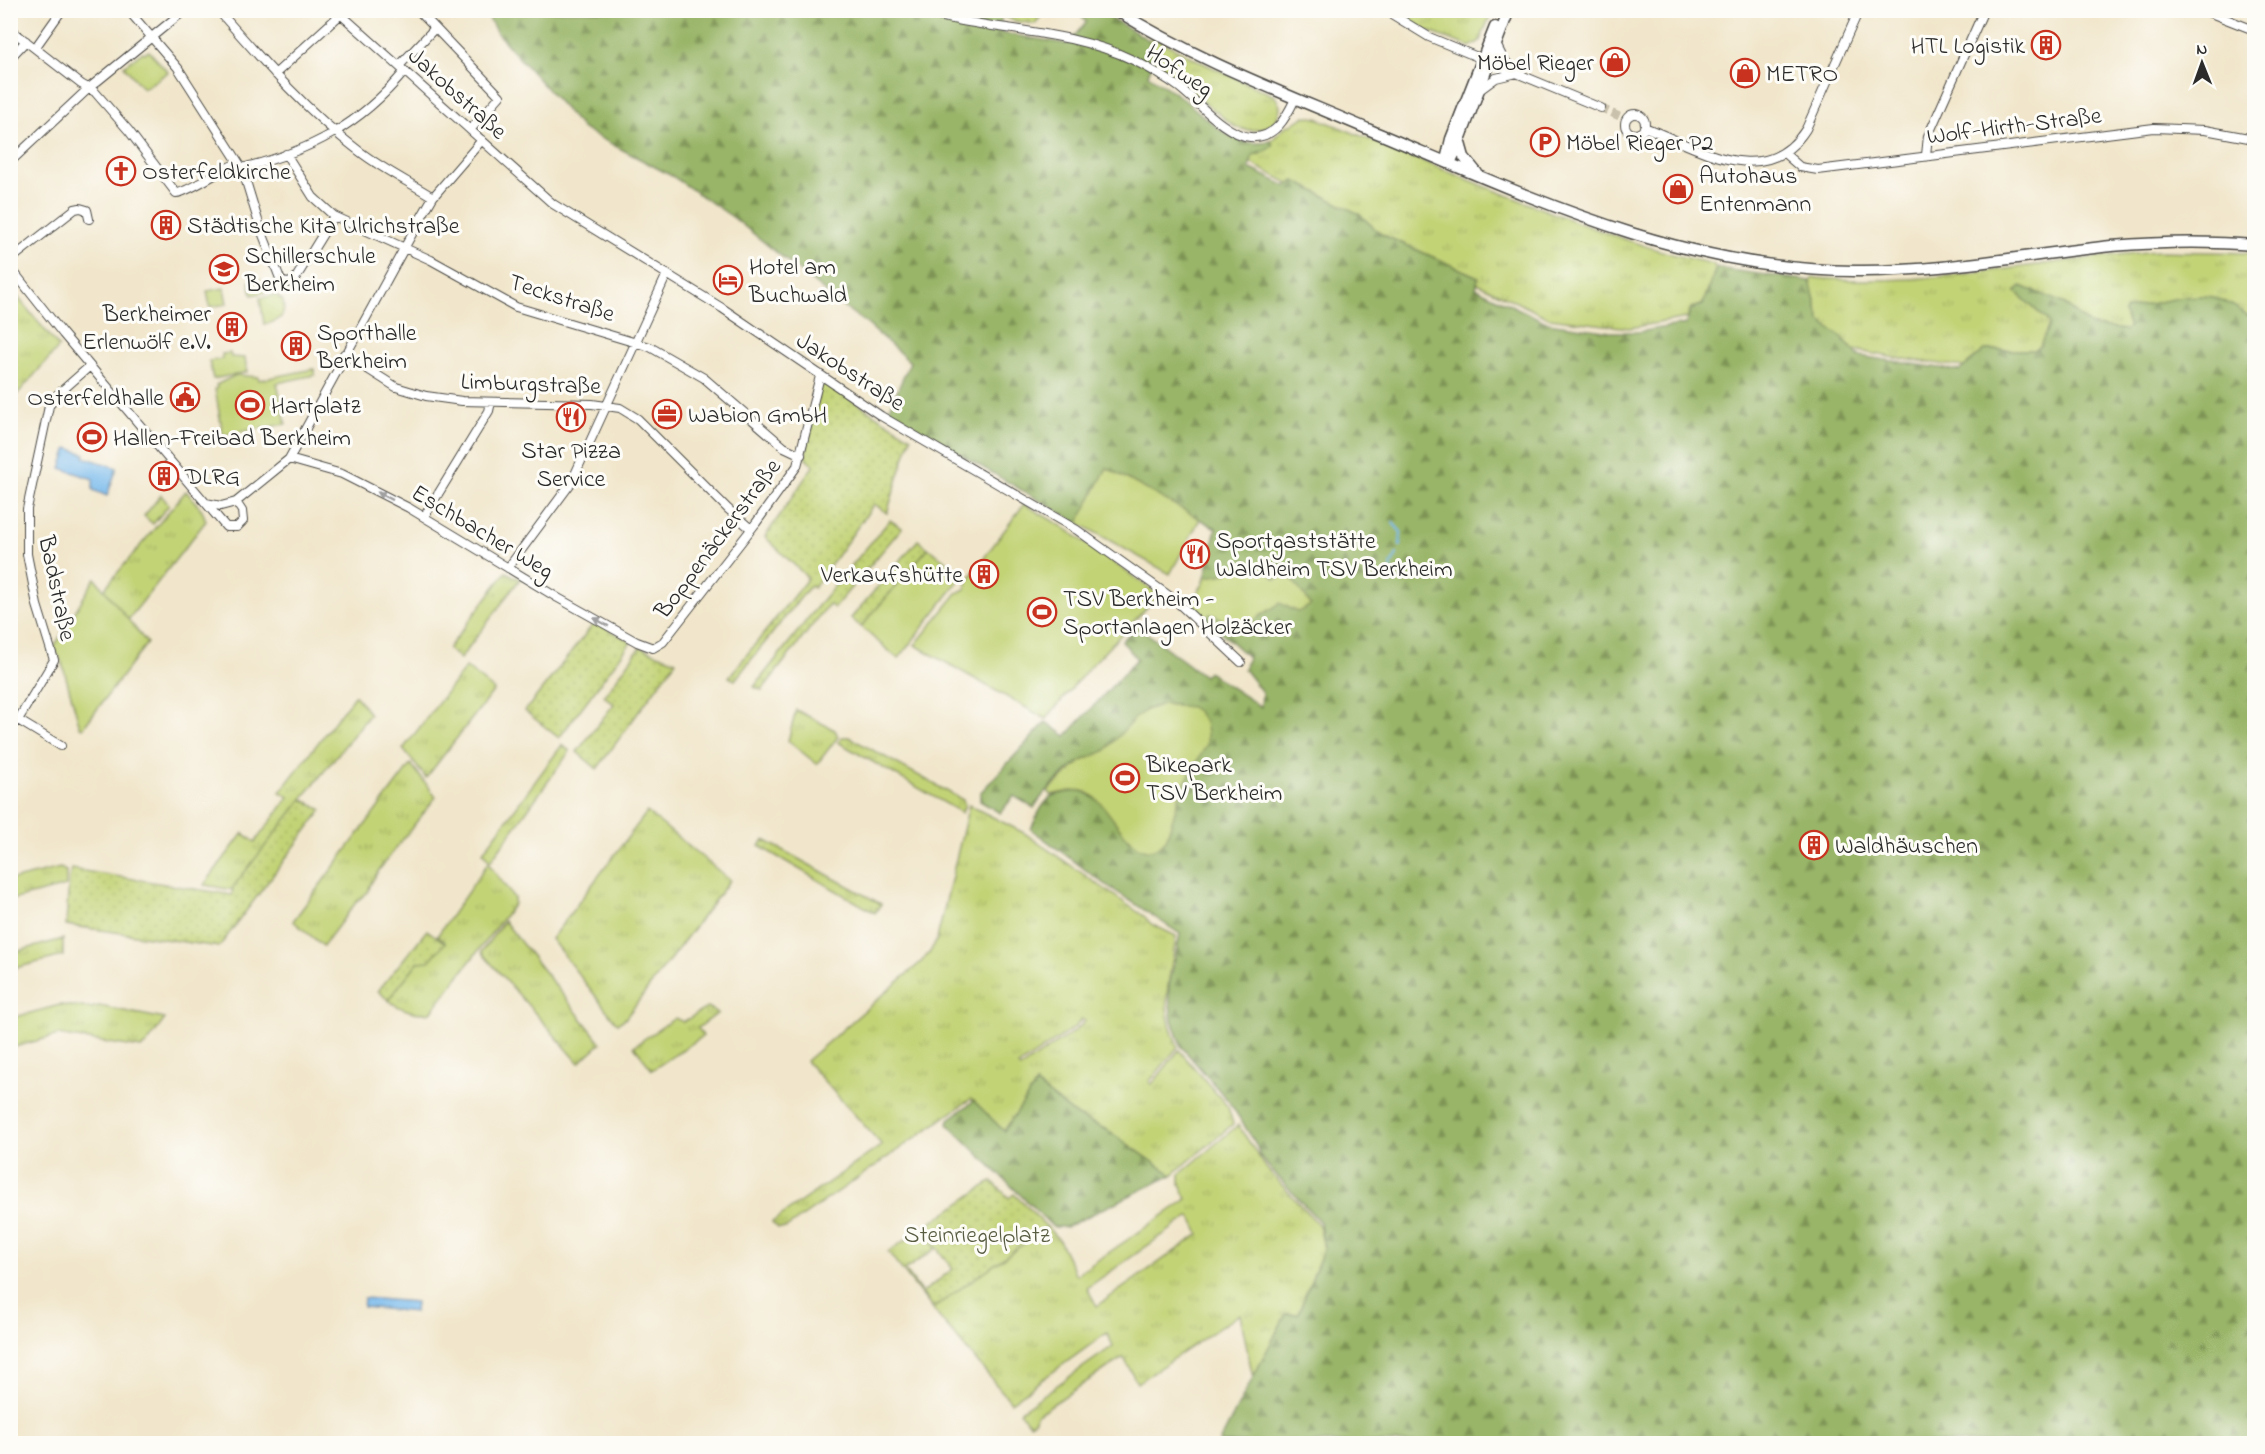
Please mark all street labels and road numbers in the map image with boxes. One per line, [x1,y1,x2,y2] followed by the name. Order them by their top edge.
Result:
[1138,37,1219,108] street label: Hofweg
[399,40,514,149] street label: Jakobstraße
[1925,99,2104,156] street label: Wolf-Hirth-Straße
[504,266,619,333] street label: Teckstraße
[788,325,911,422] street label: Jakobstraße
[460,366,602,405] street label: Limburgstraße
[646,452,791,628] street label: Boppenäckerstraße
[404,477,560,590] street label: Eschbacher Weg
[27,532,84,645] street label: Badstraße

